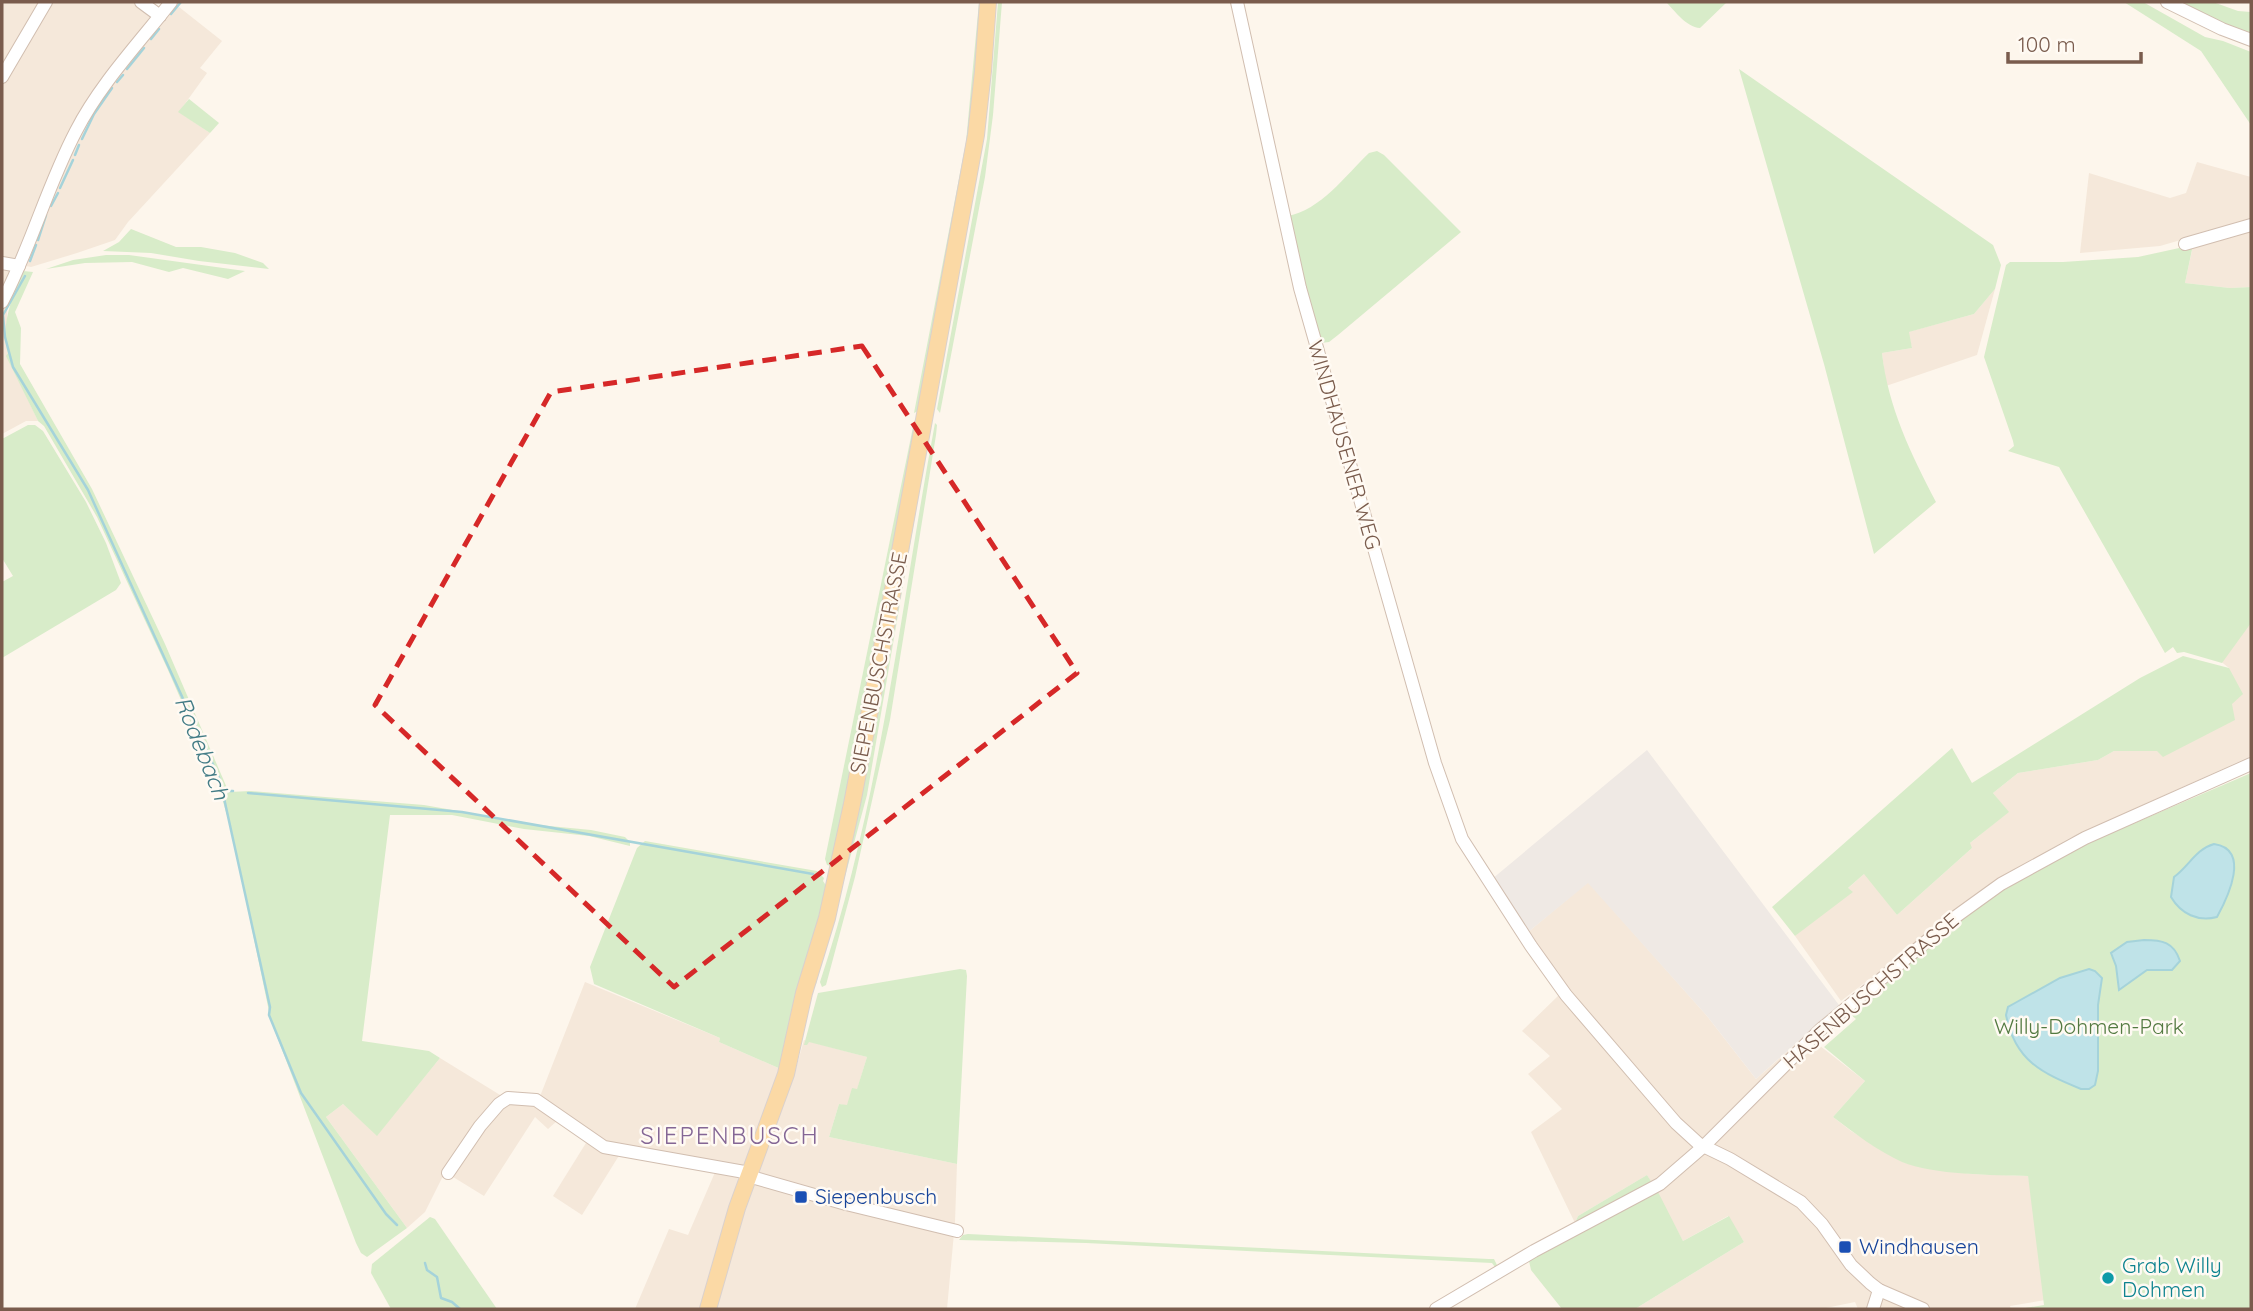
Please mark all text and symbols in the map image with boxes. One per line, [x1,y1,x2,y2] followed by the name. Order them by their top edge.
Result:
[2008,21,2141,65] scale bar
[2018,31,2076,57] text: 100 m
[1303,337,1387,552] street label: WINDHAUSENER WEG
[844,550,912,776] street label: SIEPENBUSCHSTRASSE
[169,692,237,805] water label: Rodebach
[1777,907,1964,1074] street label: HASENBUSCHSTRASSE
[1994,1013,2184,1039] park label: Willy-Dohmen-Park
[640,1120,820,1150] district label: SIEPENBUSCH
[815,1183,937,1209] place label: Siepenbusch
[793,1189,809,1205] marker: Siepenbusch
[1859,1233,1979,1259] place label: Windhausen
[1837,1239,1853,1255] marker: Windhausen
[2122,1252,2222,1302] place label: Grab Willy Dohmen
[2100,1270,2116,1286] marker: Grab Willy Dohmen

